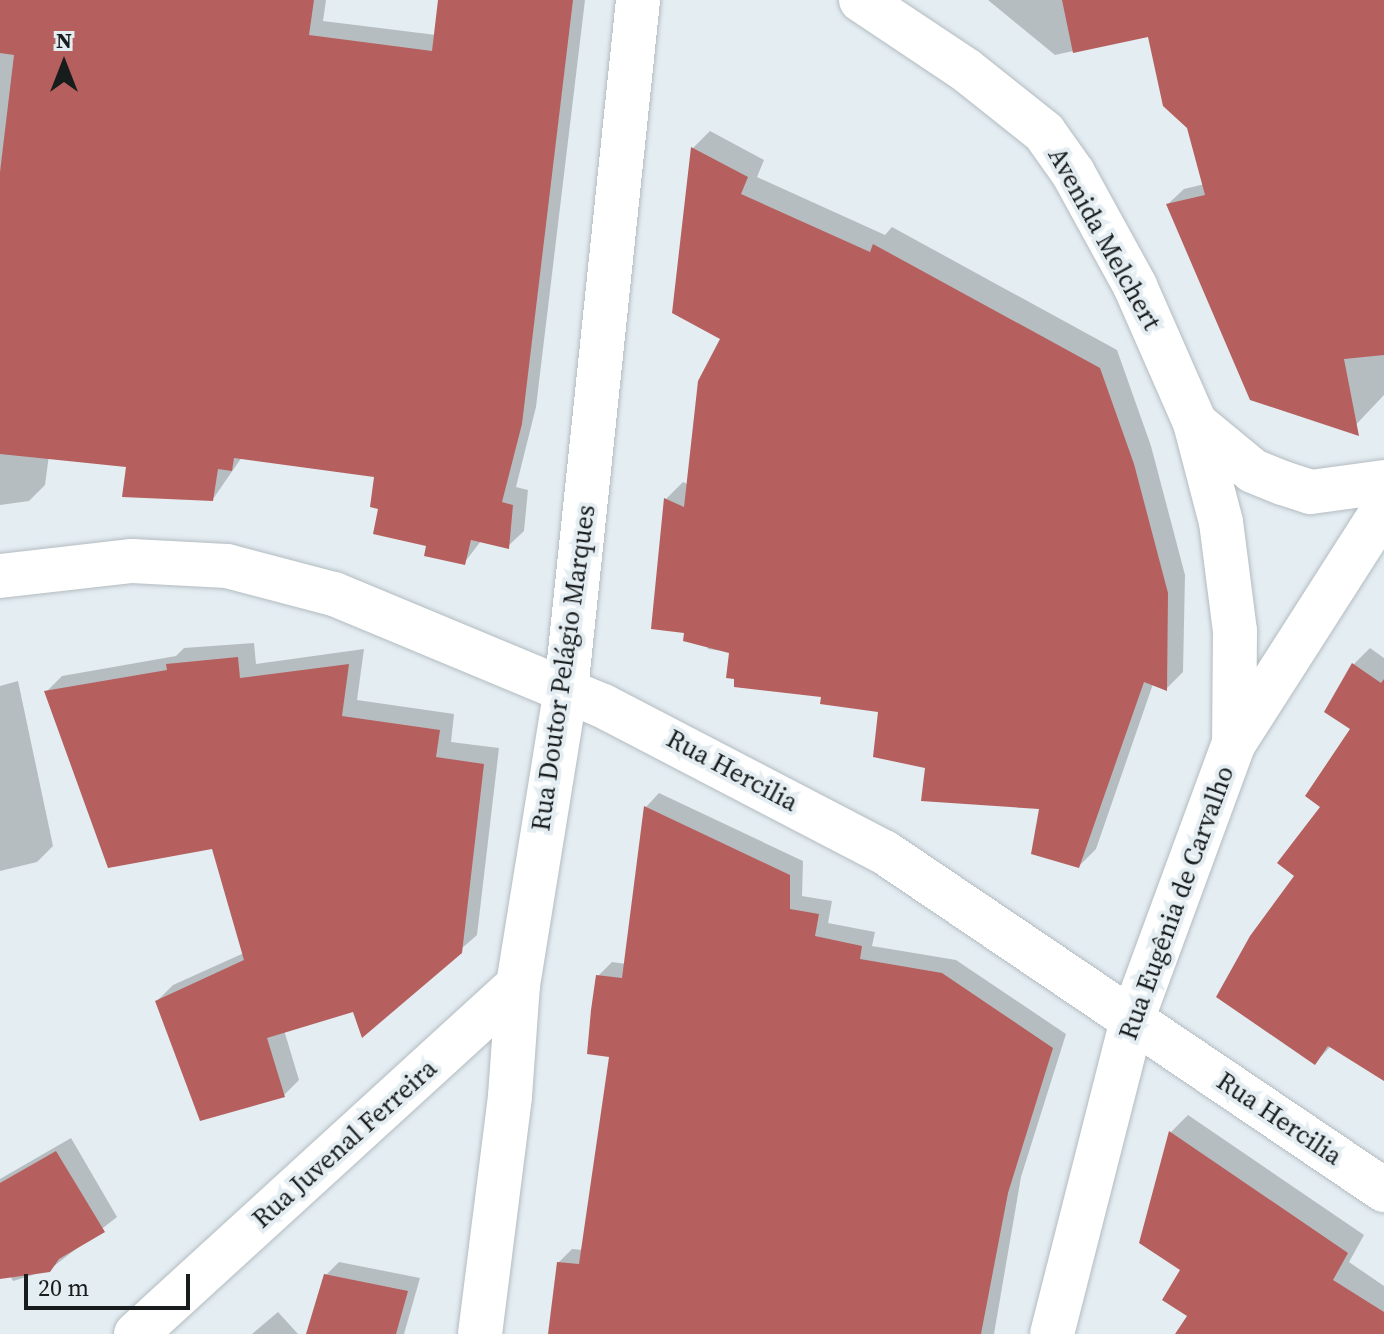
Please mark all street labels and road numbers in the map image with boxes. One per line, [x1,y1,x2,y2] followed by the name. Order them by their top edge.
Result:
[1041,142,1167,336] street label: Avenida Melchert
[526,503,602,833] street label: Rua Doutor Pelágio Marques
[661,723,803,819] street label: Rua Hercilia
[1113,762,1241,1044] street label: Rua Eugênia de Carvalho
[246,1053,444,1235] street label: Rua Juvenal Ferreira
[1210,1066,1348,1172] street label: Rua Hercilia

